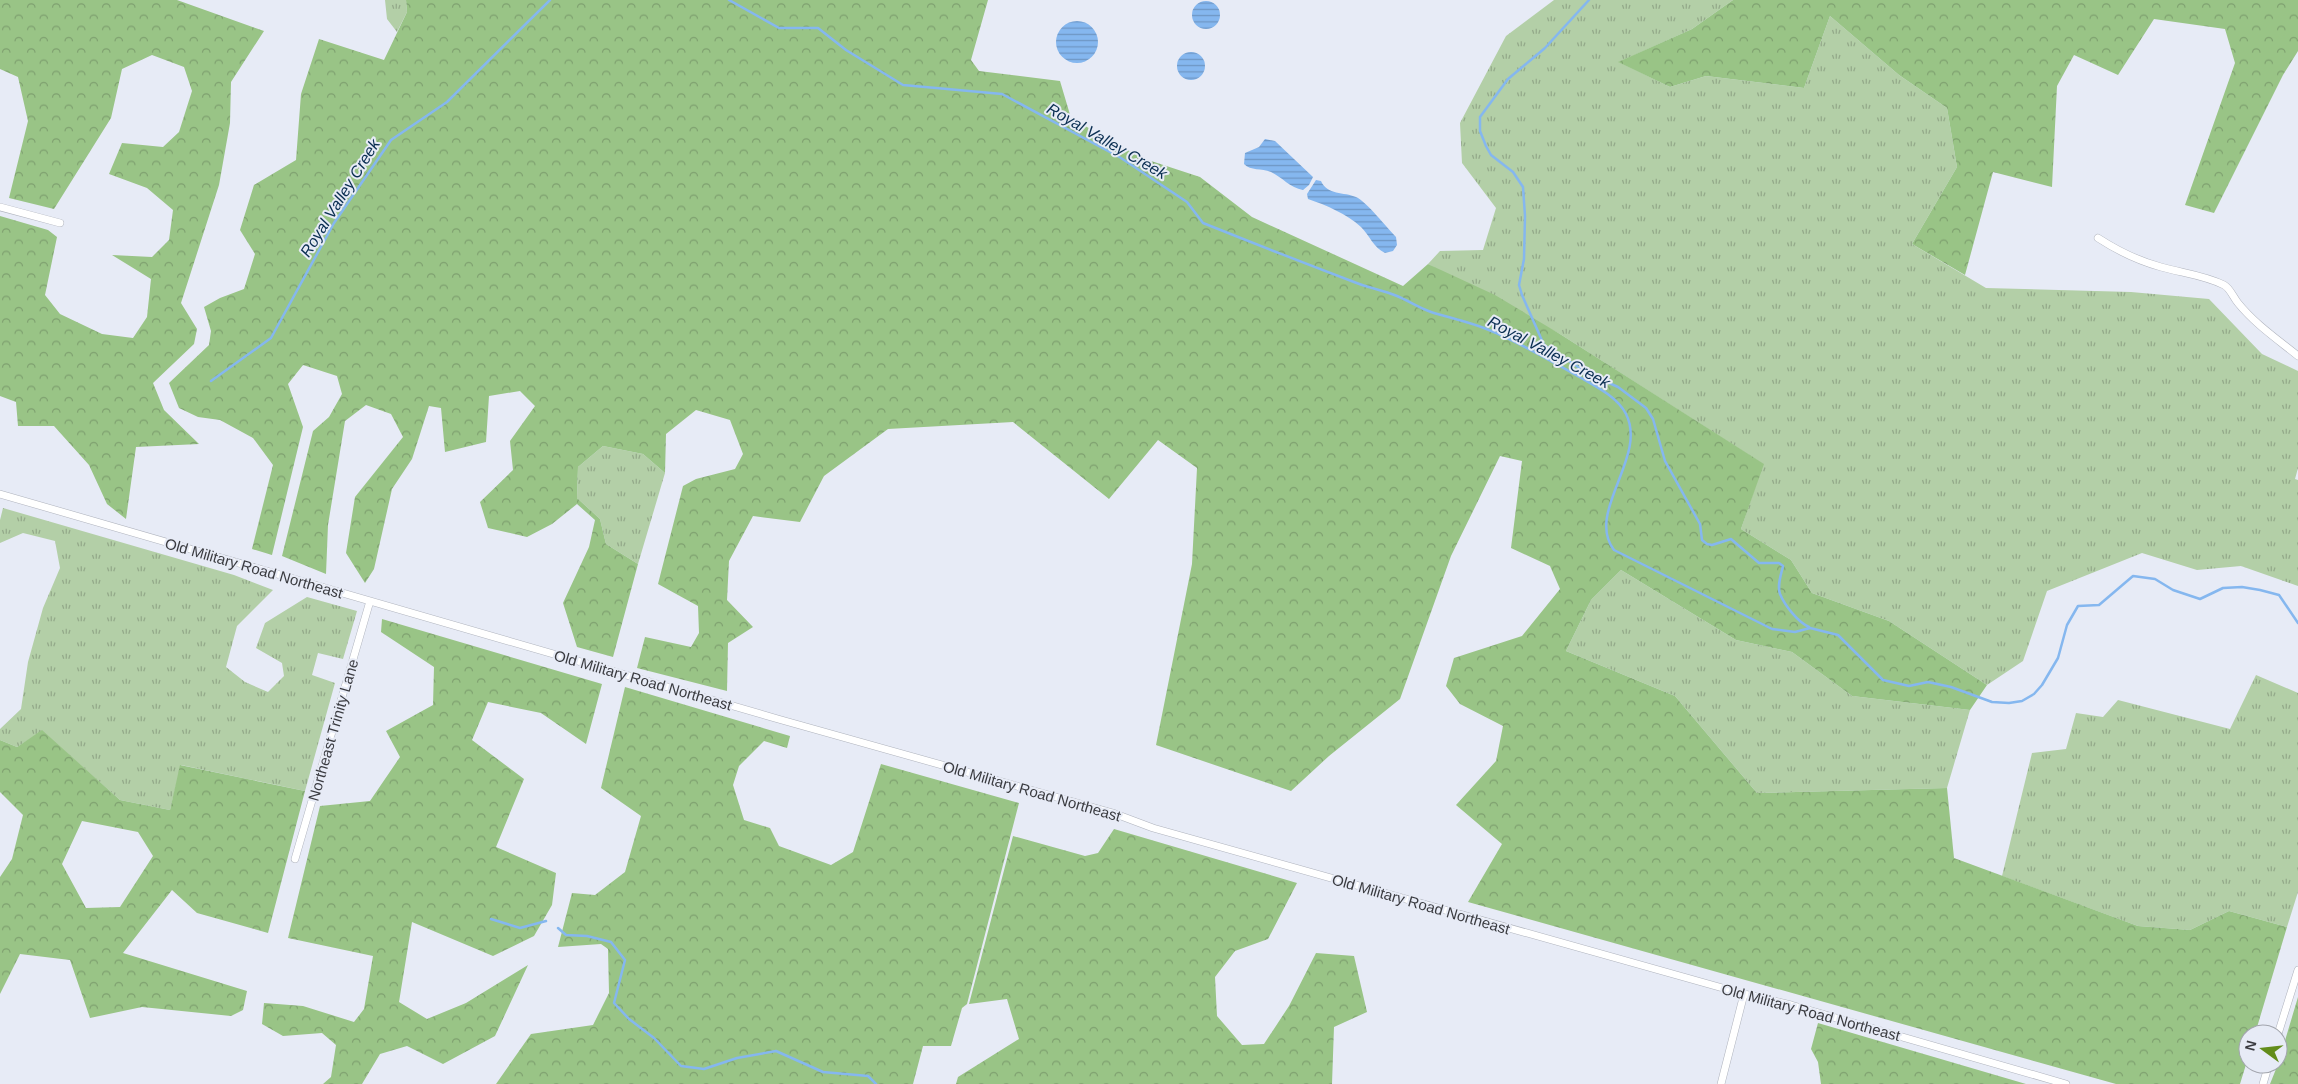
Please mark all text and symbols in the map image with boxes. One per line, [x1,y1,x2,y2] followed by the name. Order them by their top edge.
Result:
[1044,100,1171,183] water label: Royal Valley Creek
[297,135,384,260] water label: Royal Valley Creek
[1485,313,1614,392] water label: Royal Valley Creek
[163,534,346,602] street label: Old Military Road Northeast
[552,646,735,714] street label: Old Military Road Northeast
[305,657,361,803] street label: Northeast Trinity Lane
[941,757,1124,825] street label: Old Military Road Northeast
[1330,870,1513,938] street label: Old Military Road Northeast
[1720,980,1903,1044] street label: Old Military Road Northeast
[2238,1024,2288,1074] north arrow
[2241,1039,2259,1053] text: N

